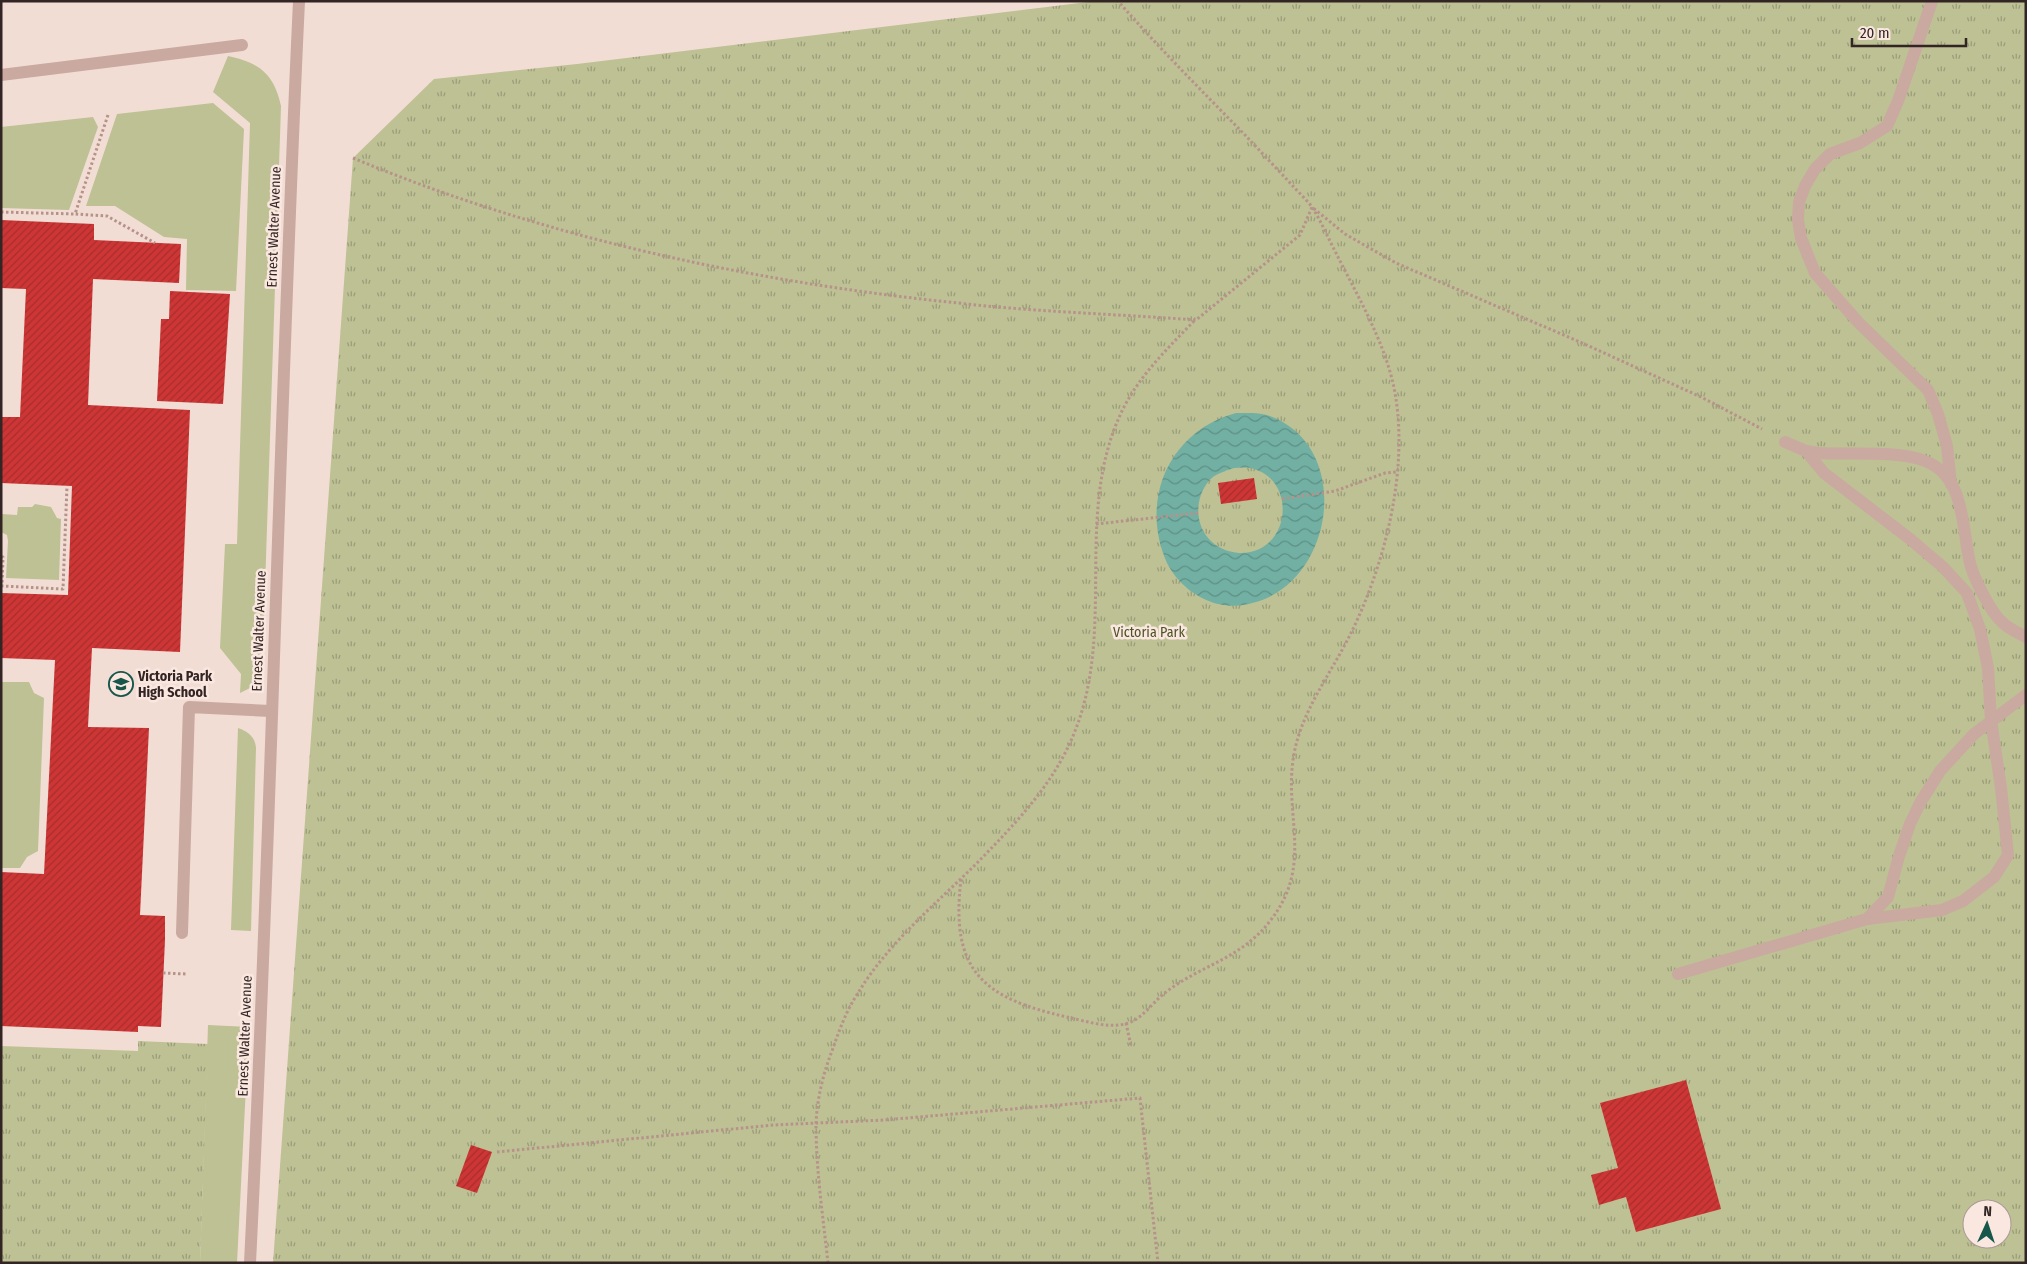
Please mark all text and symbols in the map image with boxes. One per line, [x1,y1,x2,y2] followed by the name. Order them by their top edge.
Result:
[1852,15,1966,47] scale bar
[1860,24,1890,42] text: 20 m
[263,166,285,288] street label: Ernest Walter Avenue
[248,570,270,692] street label: Ernest Walter Avenue
[1113,624,1185,641] park label: Victoria Park
[137,668,213,701] place label: Victoria Park High School
[108,671,134,697] school or university icon: Victoria Park High School
[234,975,256,1097] street label: Ernest Walter Avenue
[1962,1199,2012,1249] north arrow
[1983,1203,1992,1220] text: N

